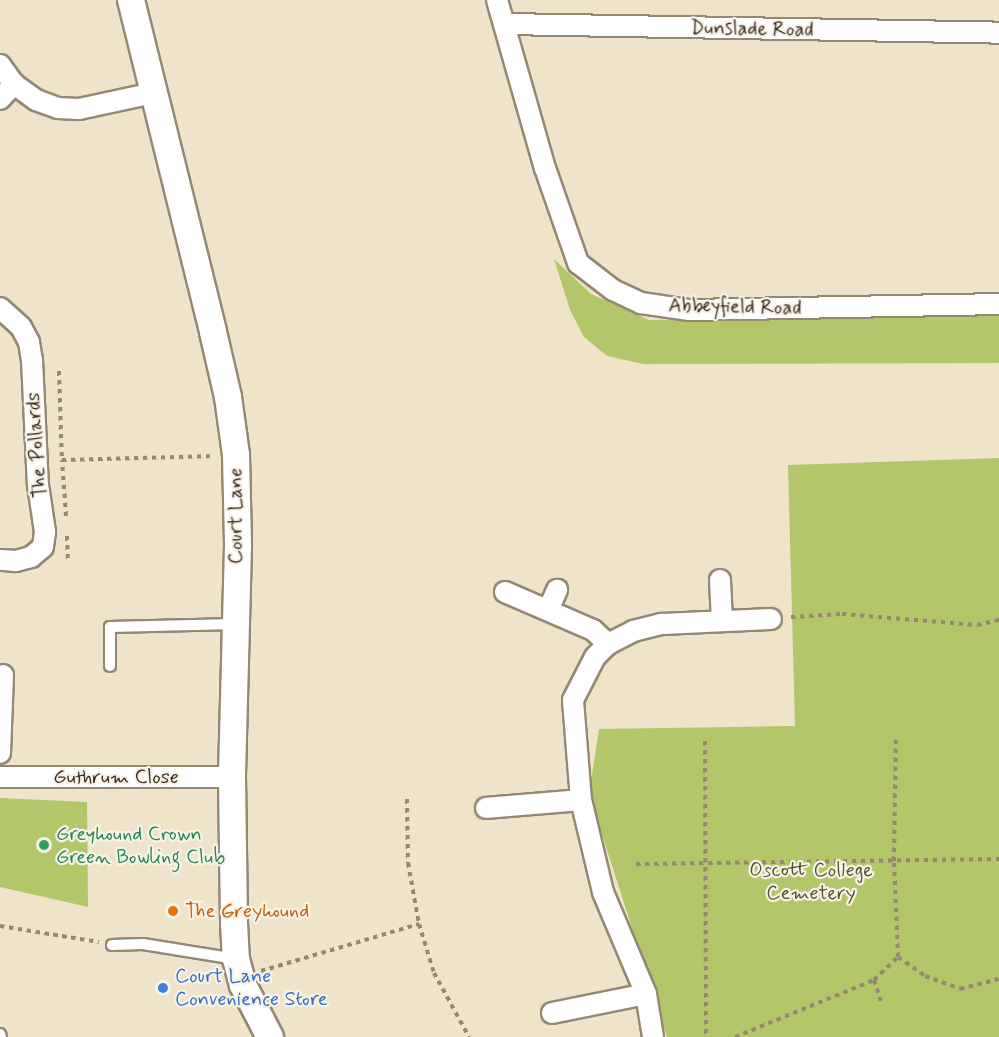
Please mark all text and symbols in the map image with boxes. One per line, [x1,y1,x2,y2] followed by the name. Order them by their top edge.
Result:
[691,16,813,42] street label: Dunslade Road
[669,294,801,320] street label: Abbeyfield Road
[22,395,52,495] street label: The Pollards
[224,468,248,564] street label: Court Lane
[53,765,179,789] street label: Guthrum Close
[56,822,226,869] place label: Greyhound Crown Green Bowling Club
[37,838,51,852] marker: Greyhound Crown Green Bowling Club
[749,859,873,906] park label: Oscott College Cemetery
[185,899,307,923] place label: The Greyhound
[166,904,180,918] marker: The Greyhound
[175,964,329,1011] place label: Court Lane Convenience Store
[156,981,170,995] marker: Court Lane Convenience Store

